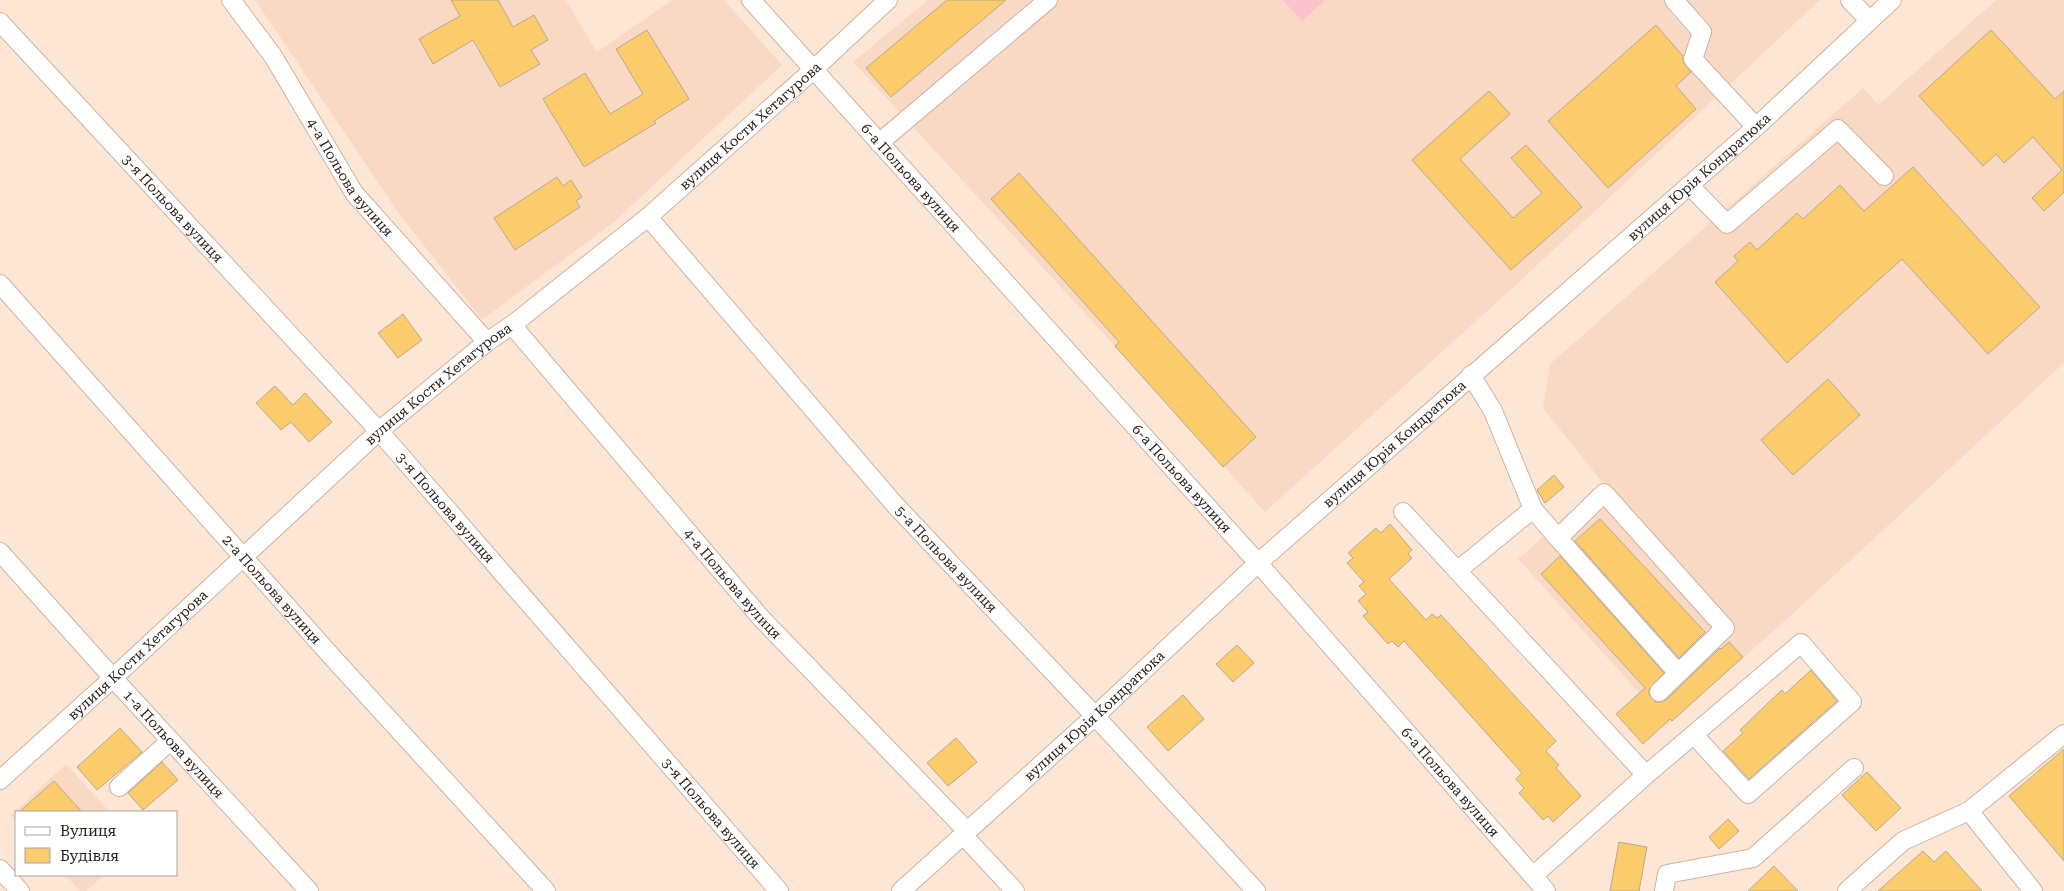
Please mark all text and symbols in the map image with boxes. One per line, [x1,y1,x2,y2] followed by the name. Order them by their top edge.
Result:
[676,58,825,193] street label: вулиця Кости Хетагурова
[1624,110,1774,244] street label: вулиця Юрія Кондратюка
[304,115,397,239] street label: 4-а Польова вулиця
[858,120,964,235] street label: 6-а Польова вулиця
[119,151,226,265] street label: 3-я Польова вулиця
[362,320,515,448] street label: вулиця Кости Хетагурова
[1320,377,1469,510] street label: вулиця Юрія Кондратюка
[1129,421,1235,536] street label: 6-а Польова вулиця
[393,449,498,566] street label: 3-я Польова вулиця
[892,503,1000,616] street label: 5-а Польова вулиця
[681,525,785,642] street label: 4-а Польова вулиця
[219,532,325,647] street label: 2-а Польова вулиця
[64,586,211,723] street label: вулиця Кости Хетагурова
[1021,647,1168,784] street label: вулиця Юрія Кондратюка
[120,687,227,801] street label: 1-а Польова вулиця
[1398,724,1503,840] street label: 6-а Польова вулиця
[659,755,764,872] street label: 3-я Польова вулиця
[15,811,178,876] legend
[60,822,116,840] text: Вулиця
[60,847,119,865] text: Будівля

